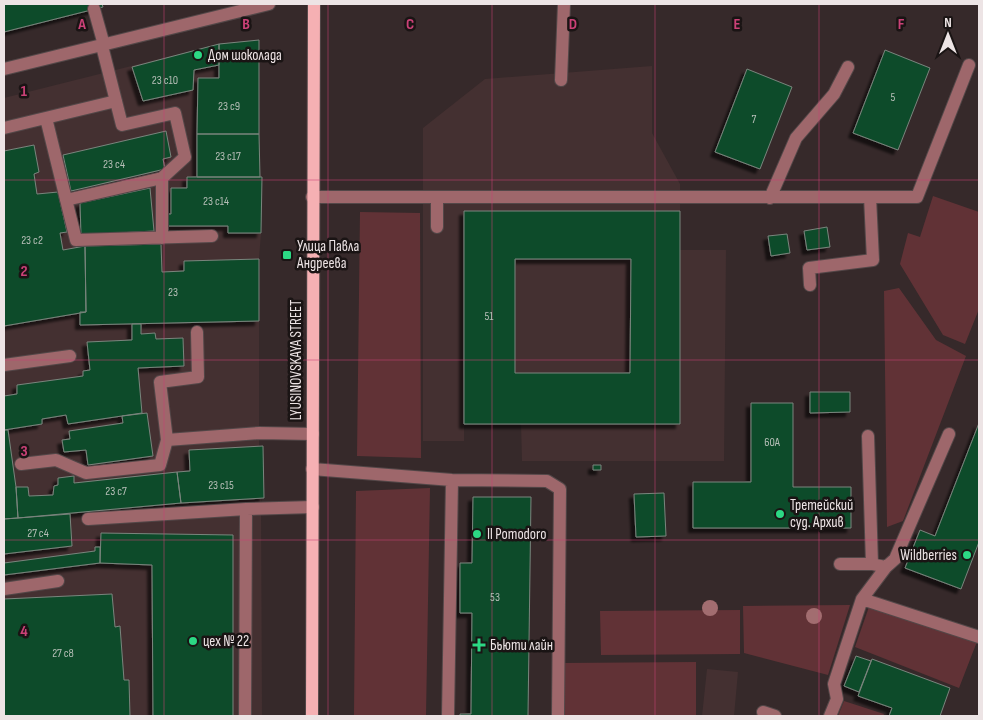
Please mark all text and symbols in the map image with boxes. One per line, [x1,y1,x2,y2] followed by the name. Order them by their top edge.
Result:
[923,10,973,60] north arrow
[944,14,952,31] text: N
[77,15,86,34] text: A
[242,15,250,34] text: B
[406,15,414,34] text: C
[569,15,577,34] text: D
[734,15,741,34] text: E
[898,15,905,34] text: F
[208,46,282,65] place label: Дом шоколада
[192,49,204,61] marker: Дом шоколада
[152,73,178,88] house number: 23 с10
[21,82,28,101] text: 1
[891,90,896,105] house number: 5
[218,99,240,114] house number: 23 с9
[752,112,757,127] house number: 7
[215,149,241,164] house number: 23 с17
[103,157,125,172] house number: 23 с4
[203,194,229,209] house number: 23 с14
[21,233,43,248] house number: 23 с2
[296,237,359,273] place label: Улица Павла Андреева
[281,249,293,261] marker: Улица Павла Андреева
[20,262,28,281] text: 2
[168,285,178,300] house number: 23
[287,300,306,420] street label: LYUSINOVSKAYA STREET
[484,309,494,324] house number: 51
[764,435,781,450] house number: 60А
[20,442,28,461] text: 3
[208,478,234,493] house number: 23 с15
[105,484,127,499] house number: 23 с7
[790,496,853,532] place label: Третейский суд. Архив
[774,508,786,520] marker: Третейский суд. Архив
[487,525,546,544] place label: Il Pomodoro
[27,526,49,541] house number: 27 с4
[471,528,483,540] marker: Il Pomodoro
[900,546,957,565] place label: Wildberries
[961,549,973,561] marker: Wildberries
[490,590,500,605] house number: 53
[20,622,28,641] text: 4
[203,632,249,651] place label: цех № 22
[187,635,199,647] marker: цех № 22
[490,636,553,655] place label: Бьюти лайн
[472,638,486,652] marker: Бьюти лайн
[52,646,74,661] house number: 27 с8

